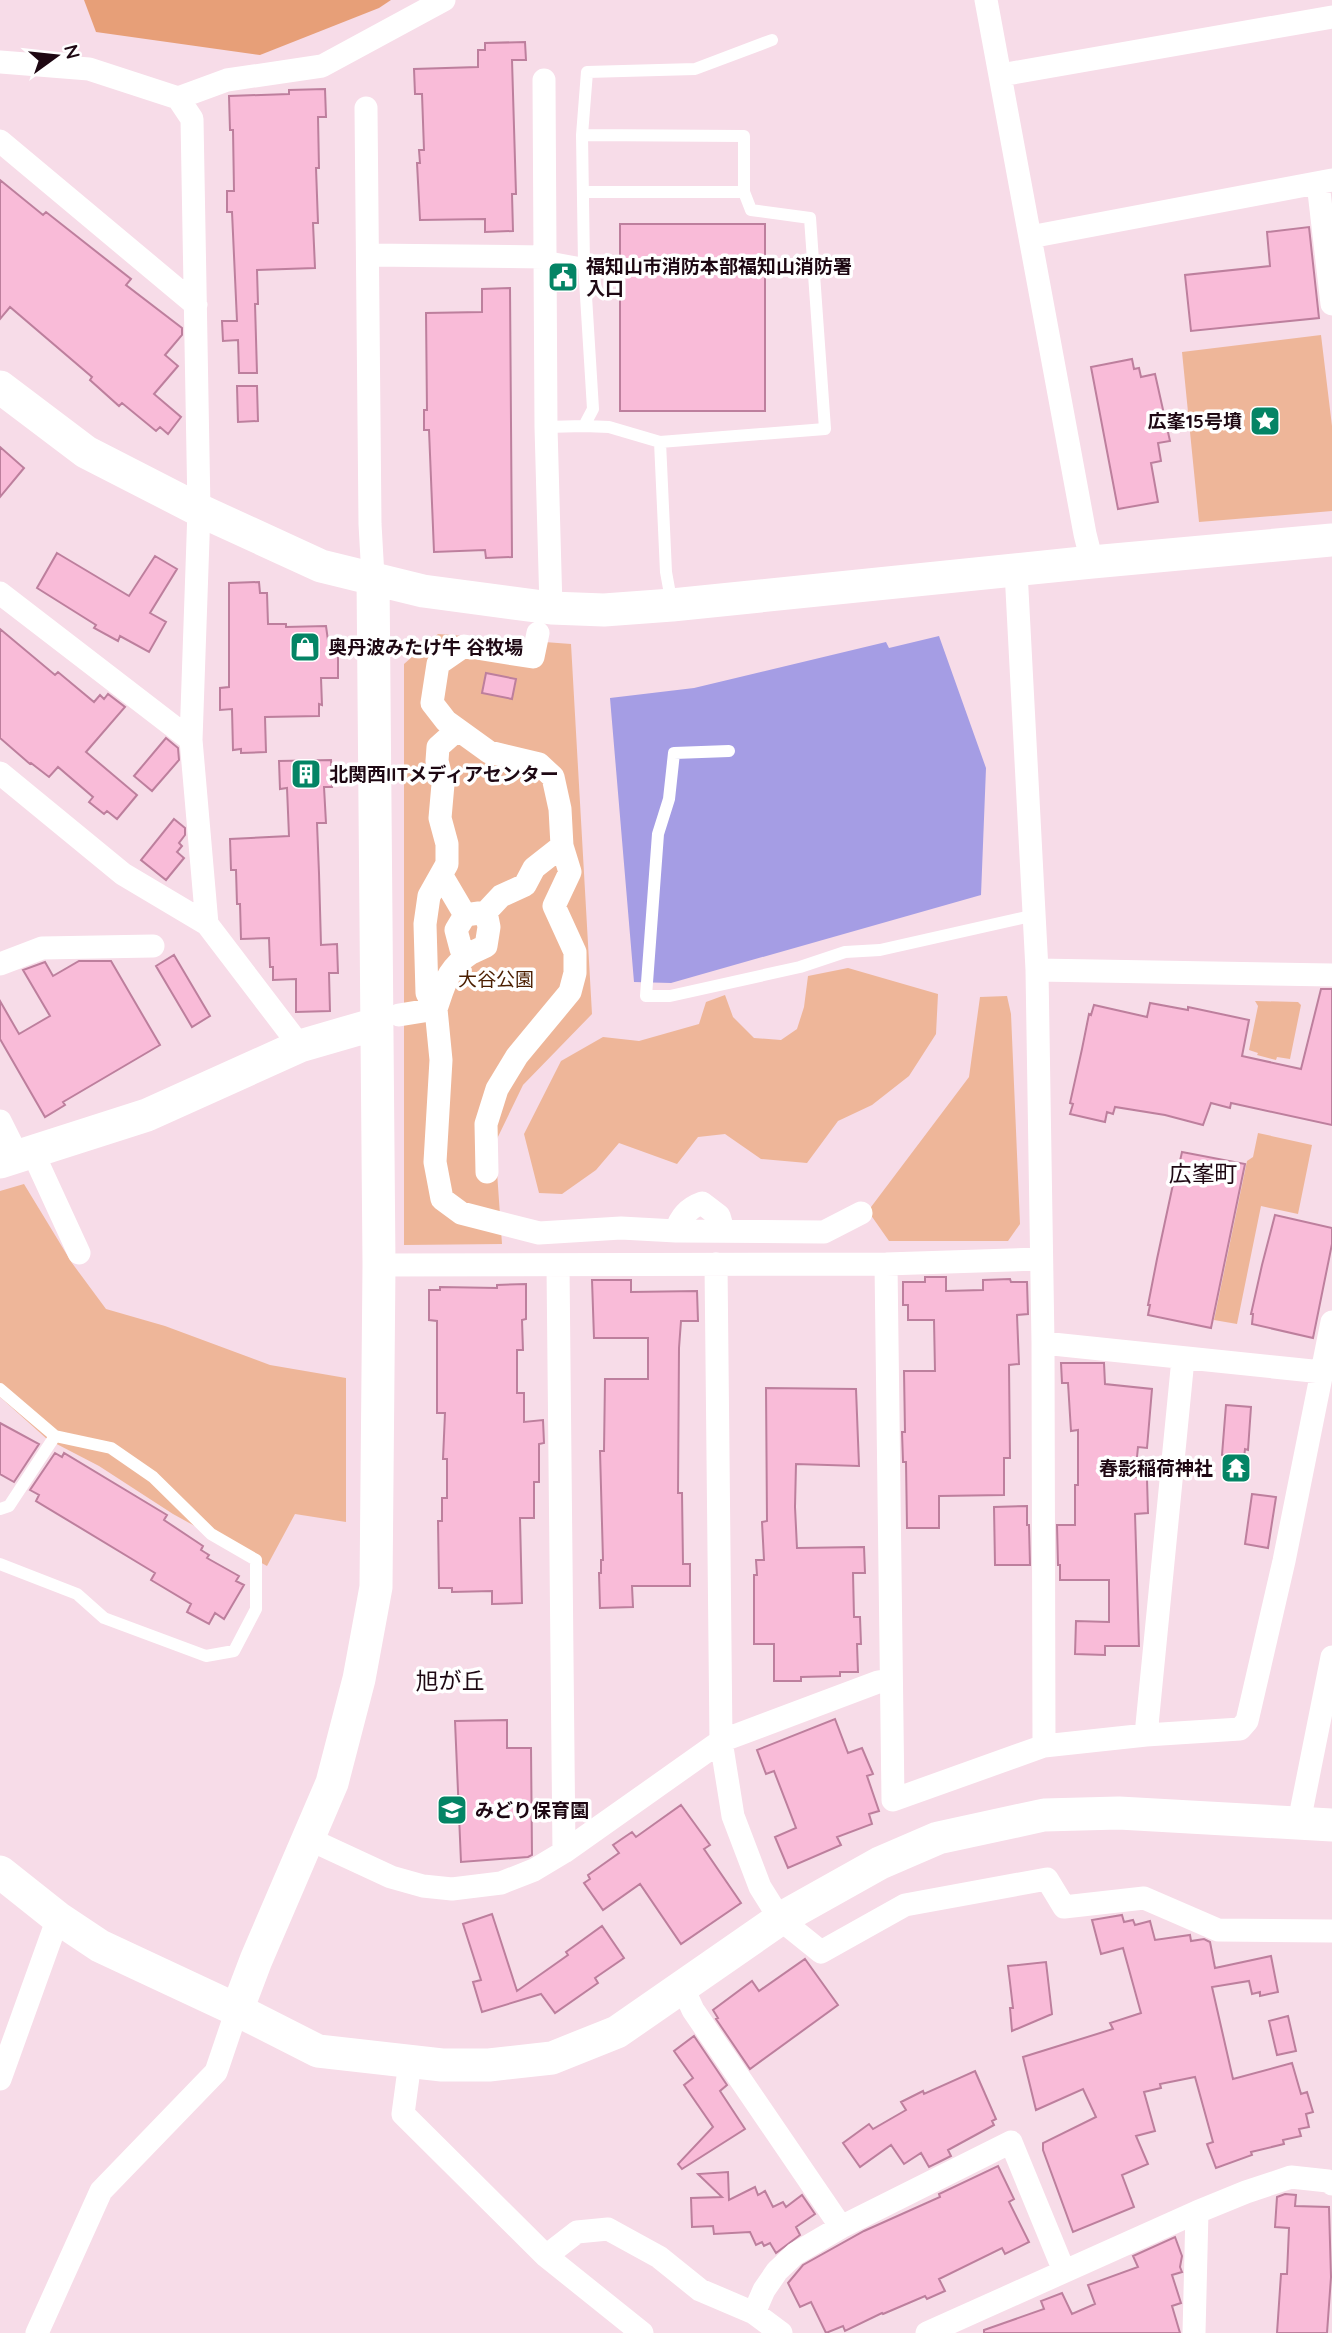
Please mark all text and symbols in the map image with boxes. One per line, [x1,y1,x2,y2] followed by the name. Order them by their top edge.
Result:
[21,21,91,91] north arrow
[59,42,86,61] text: N
[586,254,852,300] place label: 福知山市消防本部福知山消防署 入口
[546,260,580,294] public building icon: 福知山市消防本部福知山消防署 入口
[1248,404,1282,438] place icon: 広峯15号墳
[1148,409,1242,433] place label: 広峯15号墳
[288,630,322,664] shop icon: 奥丹波みたけ牛 谷牧場
[328,635,523,659] place label: 奥丹波みたけ牛 谷牧場
[289,757,323,791] building icon: 北関西IITメディアセンター
[329,762,559,786] place label: 北関西IITメディアセンター
[458,967,534,991] park label: 大谷公園
[1169,1159,1238,1188] district label: 広峯町
[1219,1451,1253,1485] temple icon: 春影稲荷神社
[1099,1456,1213,1480] place label: 春影稲荷神社
[416,1666,485,1695] district label: 旭が丘
[435,1793,469,1827] school or university icon: みどり保育園
[475,1798,589,1822] place label: みどり保育園

